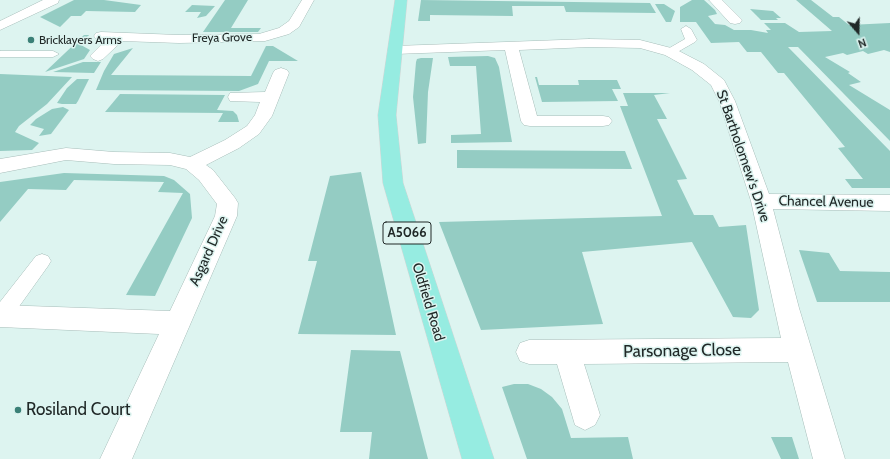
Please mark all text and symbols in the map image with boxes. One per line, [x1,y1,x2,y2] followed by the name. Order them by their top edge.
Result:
[838,12,878,52] north arrow
[192,30,252,46] street label: Freya Grove
[39,33,122,47] place label: Bricklayers Arms
[26,35,36,45] marker: Bricklayers Arms
[856,35,868,51] text: N
[713,88,773,224] street label: St Bartholomew's Drive
[778,193,874,211] street label: Chancel Avenue
[186,213,232,289] street label: Asgard Drive
[383,222,431,244] road number: A5066
[408,261,448,343] street label: Oldfield Road
[623,340,741,362] street label: Parsonage Close
[26,400,130,420] place label: Rosiland Court
[13,405,23,415] marker: Rosiland Court

